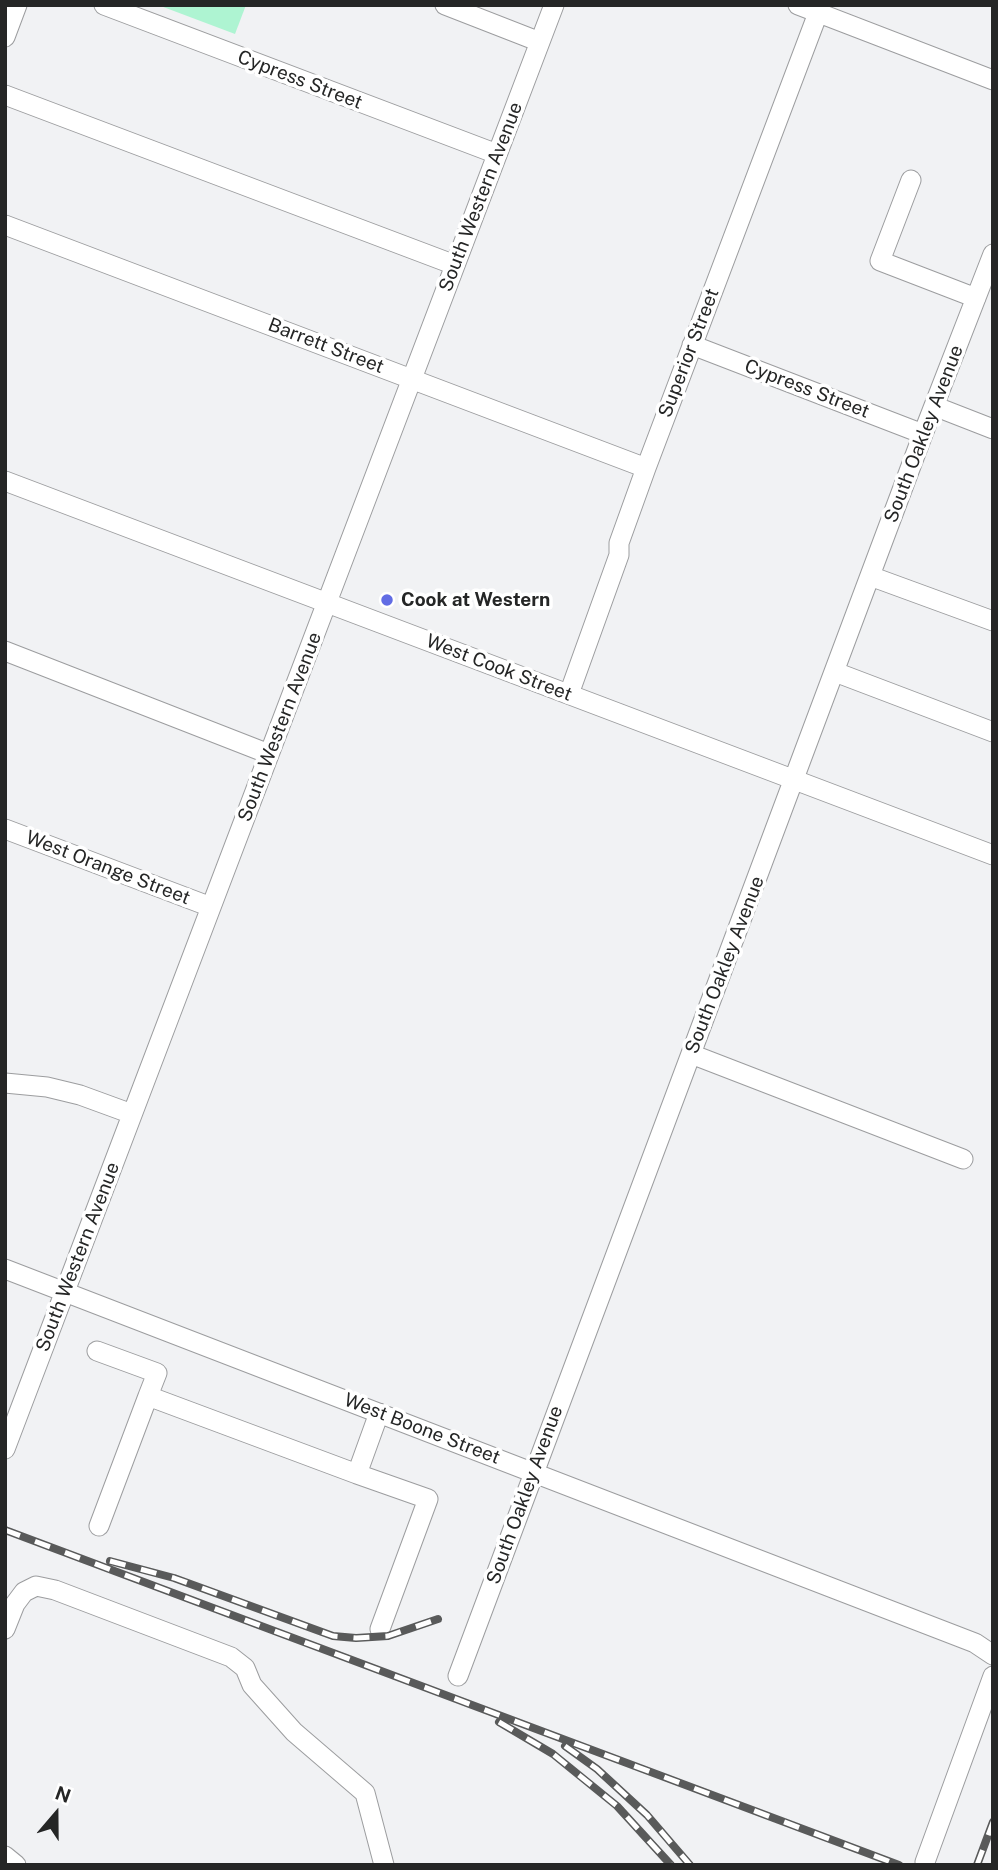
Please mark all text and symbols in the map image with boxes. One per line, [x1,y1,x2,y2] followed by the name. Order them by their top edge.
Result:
[234,46,366,114] street label: Cypress Street
[434,99,528,295] street label: South Western Avenue
[654,285,724,421] street label: Superior Street
[265,313,387,379] street label: Barrett Street
[880,342,968,526] street label: South Oakley Avenue
[741,355,873,423] street label: Cypress Street
[401,589,550,611] place label: Cook at Western
[379,592,395,608] marker: Cook at Western
[233,629,327,825] street label: South Western Avenue
[423,630,575,706] street label: West Cook Street
[23,826,193,910] street label: West Orange Street
[681,873,769,1057] street label: South Oakley Avenue
[31,1159,125,1355] street label: South Western Avenue
[341,1389,503,1469] street label: West Boone Street
[482,1403,568,1587] street label: South Oakley Avenue
[21,1779,91,1849] north arrow
[52,1781,74,1807] text: N

